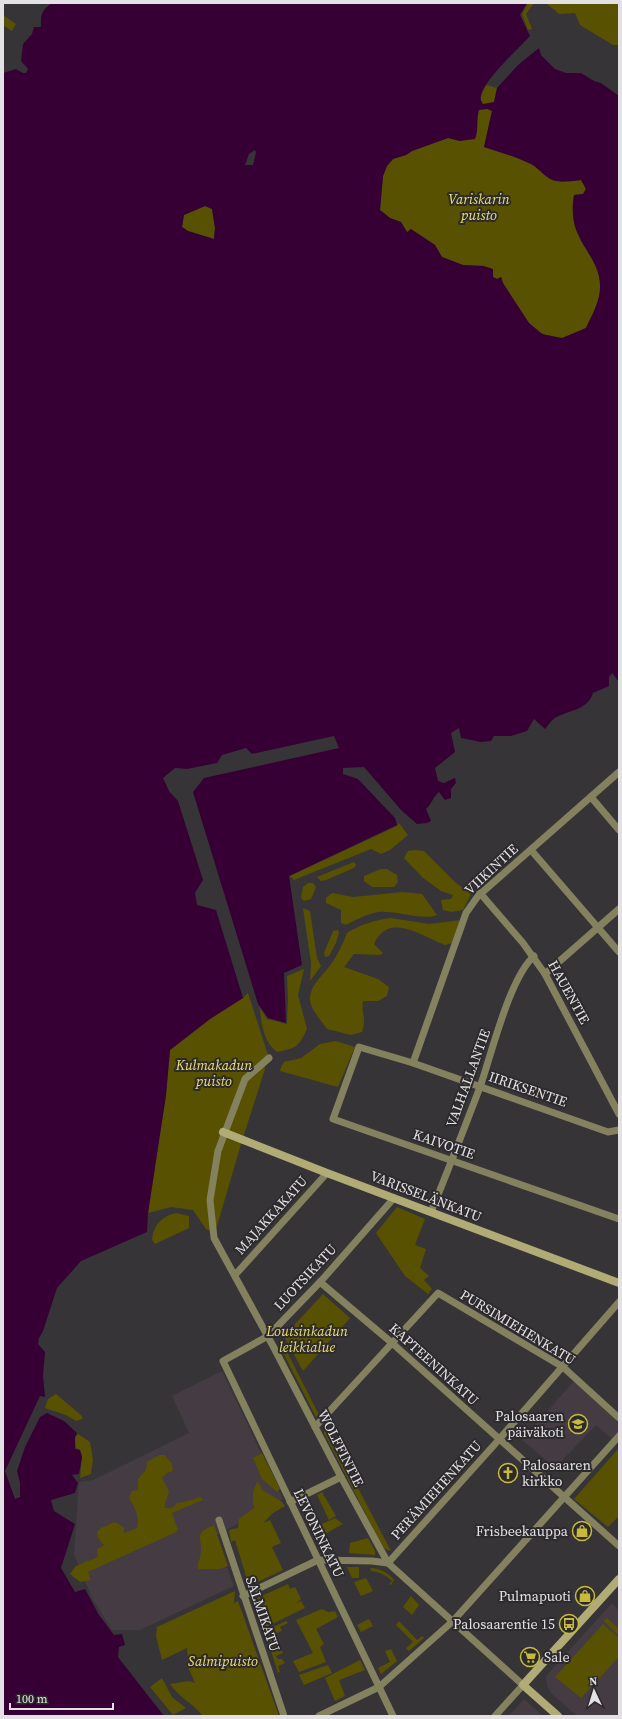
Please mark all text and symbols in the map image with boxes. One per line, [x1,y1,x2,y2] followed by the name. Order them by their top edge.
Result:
[448,189,510,225] park label: Variskarin puisto
[460,839,522,899] street label: VIIKINTIE
[543,956,595,1028] street label: HAUENTIE
[441,1026,495,1130] street label: VALHALLANTIE
[175,1055,252,1091] park label: Kulmakadun puisto
[486,1066,570,1112] street label: IIRIKSENTIE
[410,1124,478,1164] street label: KAIVOTIE
[367,1166,485,1226] street label: VARISSELÄNKATU
[230,1171,312,1259] street label: MAJAKKAKATU
[269,1239,341,1315] street label: LUOTSIKATU
[456,1285,580,1369] street label: PURSIMIEHENKATU
[385,1318,483,1410] street label: KAPTEENINKATU
[265,1321,348,1357] park label: Loutsinkadun leikkialue
[313,1406,369,1490] street label: WOLFFINTIE
[495,1406,565,1442] place label: Palosaaren päiväkoti
[567,1413,589,1435] school or university icon: Palosaaren päiväkoti
[386,1436,486,1544] street label: PERÄMIEHENKATU
[522,1455,591,1491] place label: Palosaaren kirkko
[497,1462,519,1484] church icon: Palosaaren kirkko
[289,1485,349,1581] street label: LEVONINKATU
[571,1520,593,1542] shop icon: Frisbeekauppa
[476,1521,569,1541] place label: Frisbeekauppa
[241,1574,285,1654] street label: SALMIKATU
[574,1585,596,1607] shop icon: Pulmapuoti
[499,1586,571,1606] place label: Pulmapuoti
[558,1613,580,1635] bus stop icon: Palosaarentie 15
[453,1614,555,1634] place label: Palosaarentie 15
[519,1646,541,1668] supermarket icon: Sale
[544,1647,570,1667] place label: Sale
[188,1651,258,1671] park label: Salmipuisto
[574,1671,614,1711] north arrow
[589,1674,598,1689] text: N
[10,1685,113,1711] scale bar
[16,1691,48,1707] text: 100 m

